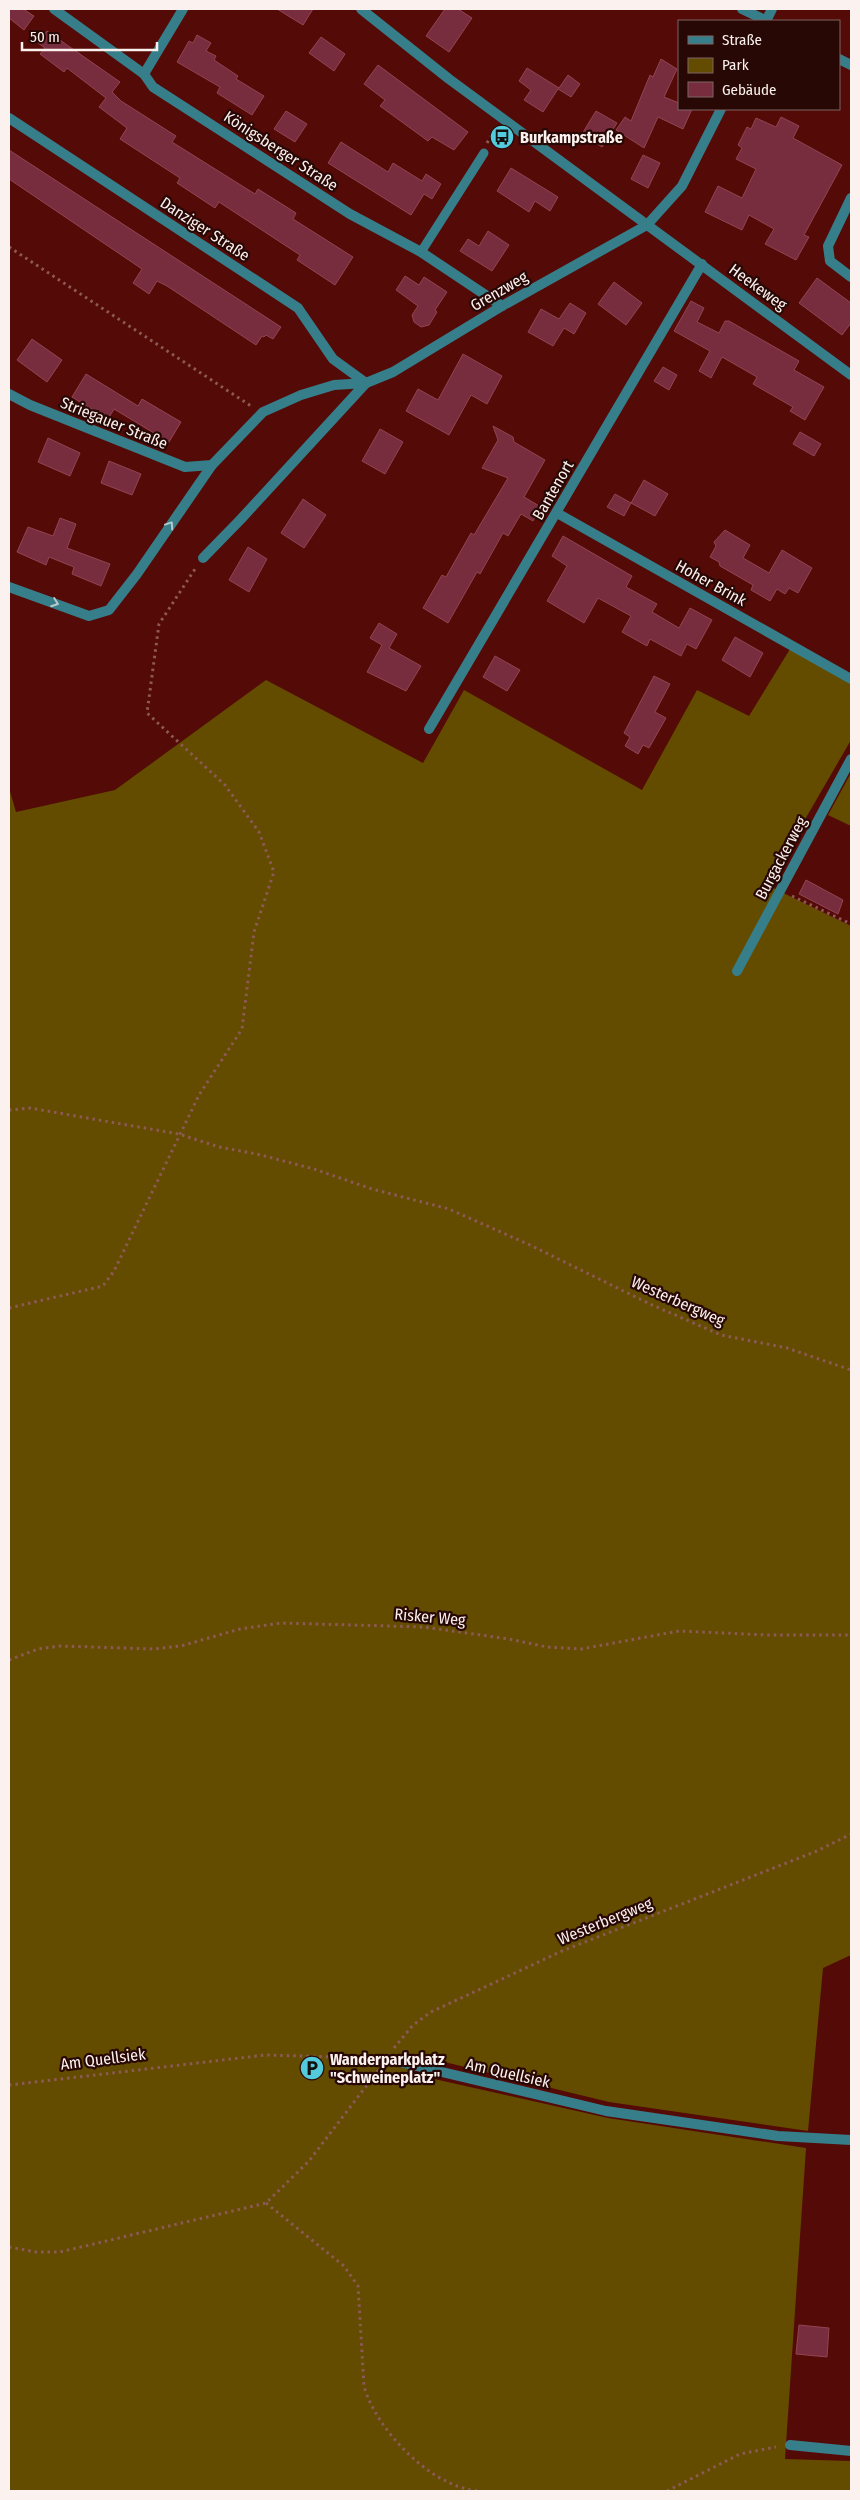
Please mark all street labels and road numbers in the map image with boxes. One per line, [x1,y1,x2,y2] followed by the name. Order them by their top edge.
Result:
[220,107,342,195] street label: Königsberger Straße
[157,193,253,265] street label: Danziger Straße
[725,260,791,315] street label: Heekeweg
[467,267,531,315] street label: Grenzweg
[58,393,170,453] street label: Striegauer Straße
[528,456,578,523] street label: Bantenort
[672,556,750,610] street label: Hoher Brink
[751,813,811,903] street label: Burgackerweg
[628,1272,728,1330] street label: Westerbergweg
[394,1604,467,1630] street label: Risker Weg
[555,1893,655,1949] street label: Westerbergweg
[59,2044,147,2074] street label: Am Quellsiek
[464,2054,552,2092] street label: Am Quellsiek

